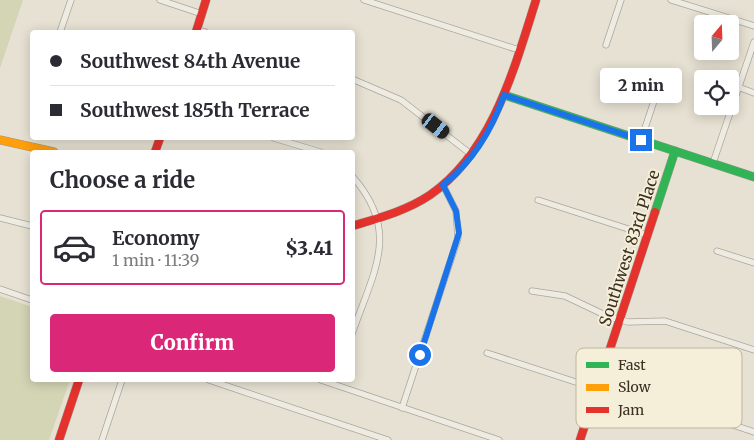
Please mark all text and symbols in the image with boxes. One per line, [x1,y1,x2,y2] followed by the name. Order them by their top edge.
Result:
[694,15,739,60] north arrow
[694,15,739,115] map controls
[80,49,300,73] text: Southwest 84th Avenue
[600,68,682,102] callout: 2 min
[694,70,739,115] button: locate
[618,75,664,95] text: 2 min
[80,98,310,122] text: Southwest 185th Terrace
[419,111,452,141] car
[630,129,652,151] route end
[50,166,195,194] text: Choose a ride
[594,167,664,329] street label: Southwest 83rd Place
[52,225,97,270] icon: car
[112,226,200,250] text: Economy
[285,236,333,260] text: $3.41
[112,250,200,270] text: 1 min · 11:39
[50,314,335,372] button: Confirm
[409,344,431,366] route start
[576,348,742,428] legend
[618,356,646,374] text: Fast
[618,378,651,396] text: Slow
[617,401,644,419] text: Jam

